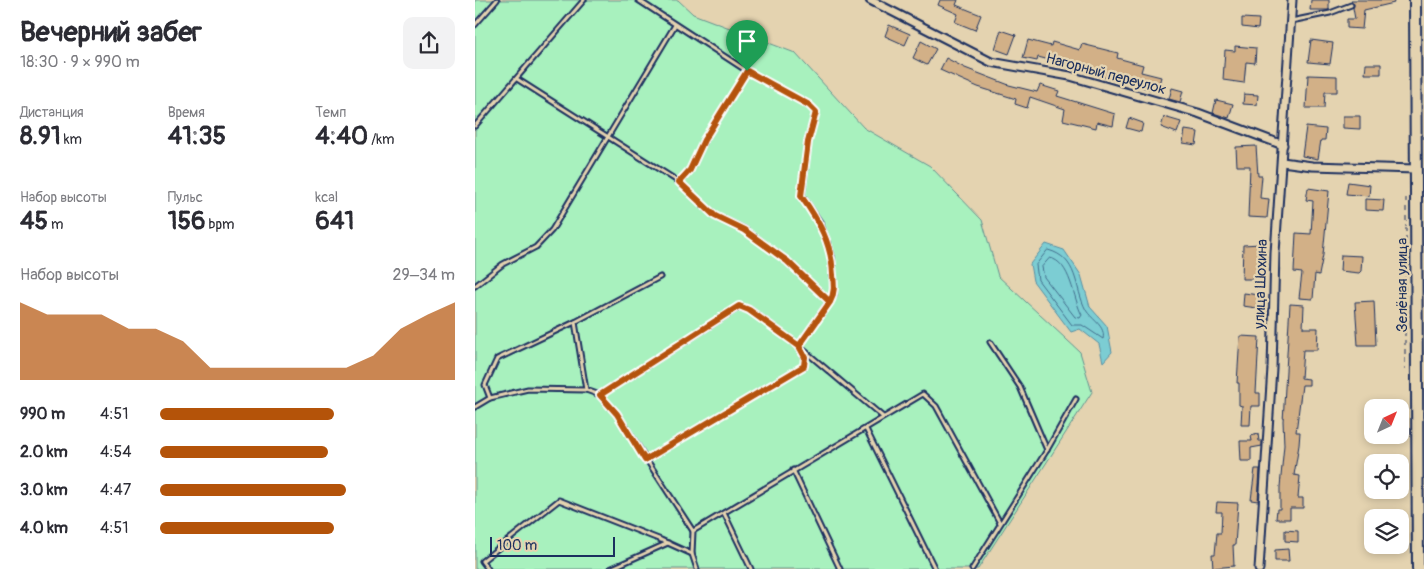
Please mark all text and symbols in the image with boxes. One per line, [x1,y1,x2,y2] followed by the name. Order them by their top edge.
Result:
[20,15,202,50] text: Вечерний забег
[403,17,455,69] button: share
[726,20,768,71] pin
[733,27,761,55] icon: arrive
[1044,49,1169,99] street label: Нагорный переулок
[20,52,140,72] text: 18:30 · 9 × 990 m
[20,104,84,121] text: Дистанция
[168,104,205,121] text: Время
[315,104,346,121] text: Темп
[20,121,61,152] text: 8.91
[168,121,226,152] text: 41:35
[315,121,368,152] text: 4:40
[61,131,82,148] text: km
[368,131,394,148] text: /km
[20,189,107,206] text: Набор высоты
[168,189,203,206] text: Пульс
[315,189,338,206] text: kcal
[20,206,48,237] text: 45
[168,206,206,237] text: 156
[315,206,354,237] text: 641
[48,216,64,233] text: m
[206,216,235,233] text: bpm
[1393,238,1412,332] street label: Зелёная улица
[1250,239,1272,330] street label: улица Шохина
[20,265,119,285] text: Набор высоты
[393,265,455,285] text: 29–34 m
[1364,399,1409,444] north arrow
[1364,399,1409,554] map controls
[20,404,65,424] text: 990 m
[100,404,128,424] text: 4:51
[20,442,68,462] text: 2.0 km
[100,442,132,462] text: 4:54
[1364,454,1409,499] button: locate
[20,480,68,500] text: 3.0 km
[100,480,131,500] text: 4:47
[1364,509,1409,554] button: layers
[20,518,68,538] text: 4.0 km
[100,518,128,538] text: 4:51
[490,534,615,557] scale bar
[497,537,537,554] text: 100 m

